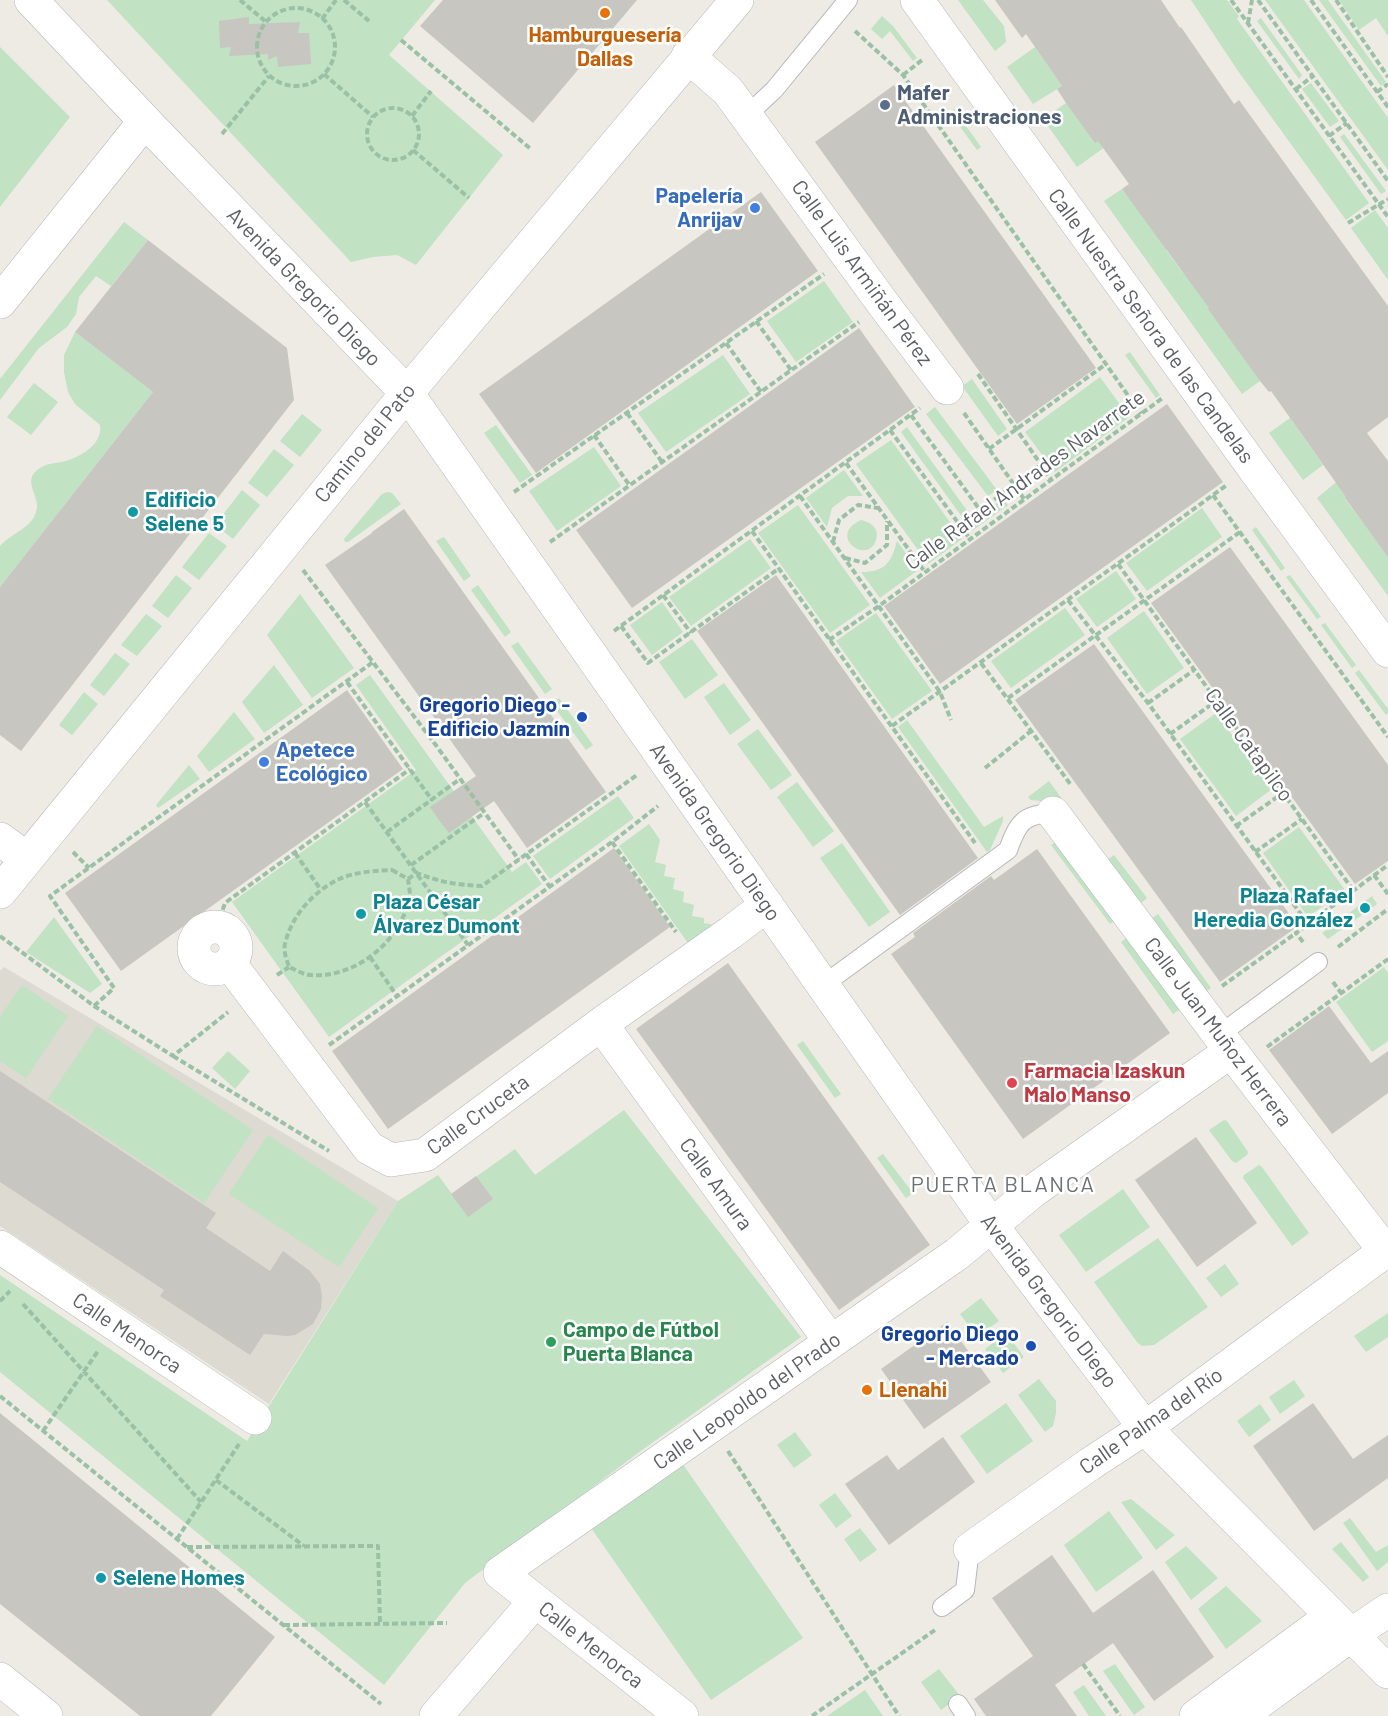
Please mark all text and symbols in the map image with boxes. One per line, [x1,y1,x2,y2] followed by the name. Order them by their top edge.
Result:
[598,6,612,20] marker: Hamburguesería Dallas
[528,22,682,72] place label: Hamburguesería Dallas
[897,80,1061,130] place label: Mafer Administraciones
[878,98,892,112] marker: Mafer Administraciones
[786,175,938,371] street label: Calle Luis Armiñán Pérez
[655,183,743,233] place label: Papelería Anrijav
[1043,184,1259,468] street label: Calle Nuestra Señora de las Candelas
[748,201,762,215] marker: Papelería Anrijav
[222,202,386,372] street label: Avenida Gregorio Diego
[309,378,421,508] street label: Camino del Pato
[900,384,1150,576] street label: Calle Rafael Andrades Navarrete
[145,487,224,537] place label: Edificio Selene 5
[126,505,140,519] marker: Edificio Selene 5
[1199,683,1299,807] street label: Calle Catapilco
[419,692,570,742] place label: Gregorio Diego - Edificio Jazmín
[575,710,589,724] marker: Gregorio Diego - Edificio Jazmín
[276,737,368,787] place label: Apetece Ecológico
[644,738,786,926] street label: Avenida Gregorio Diego
[257,755,271,769] marker: Apetece Ecológico
[1194,883,1353,933] place label: Plaza Rafael Heredia González
[373,889,520,939] place label: Plaza César Álvarez Dumont
[1358,901,1372,915] marker: Plaza Rafael Heredia González
[354,907,368,921] marker: Plaza César Álvarez Dumont
[1139,932,1297,1132] street label: Calle Juan Muñoz Herrera
[1024,1058,1185,1108] place label: Farmacia Izaskun Malo Manso
[422,1069,534,1161] street label: Calle Cruceta
[1005,1076,1019,1090] marker: Farmacia Izaskun Malo Manso
[674,1133,758,1235] street label: Calle Amura
[911,1172,1095,1198] district label: PUERTA BLANCA
[975,1209,1123,1393] street label: Avenida Gregorio Diego
[68,1287,186,1379] street label: Calle Menorca
[563,1317,719,1367] place label: Campo de Fútbol Puerta Blanca
[881,1321,1019,1371] place label: Gregorio Diego - Mercado
[648,1327,846,1475] street label: Calle Leopoldo del Prado
[544,1335,558,1349] marker: Campo de Fútbol Puerta Blanca
[1024,1339,1038,1353] marker: Gregorio Diego - Mercado
[1075,1362,1227,1480] street label: Calle Palma del Río
[879,1377,947,1403] place label: Llenahi
[860,1383,874,1397] marker: Llenahi
[113,1565,245,1591] place label: Selene Homes
[94,1571,108,1585] marker: Selene Homes
[533,1596,649,1694] street label: Calle Menorca

